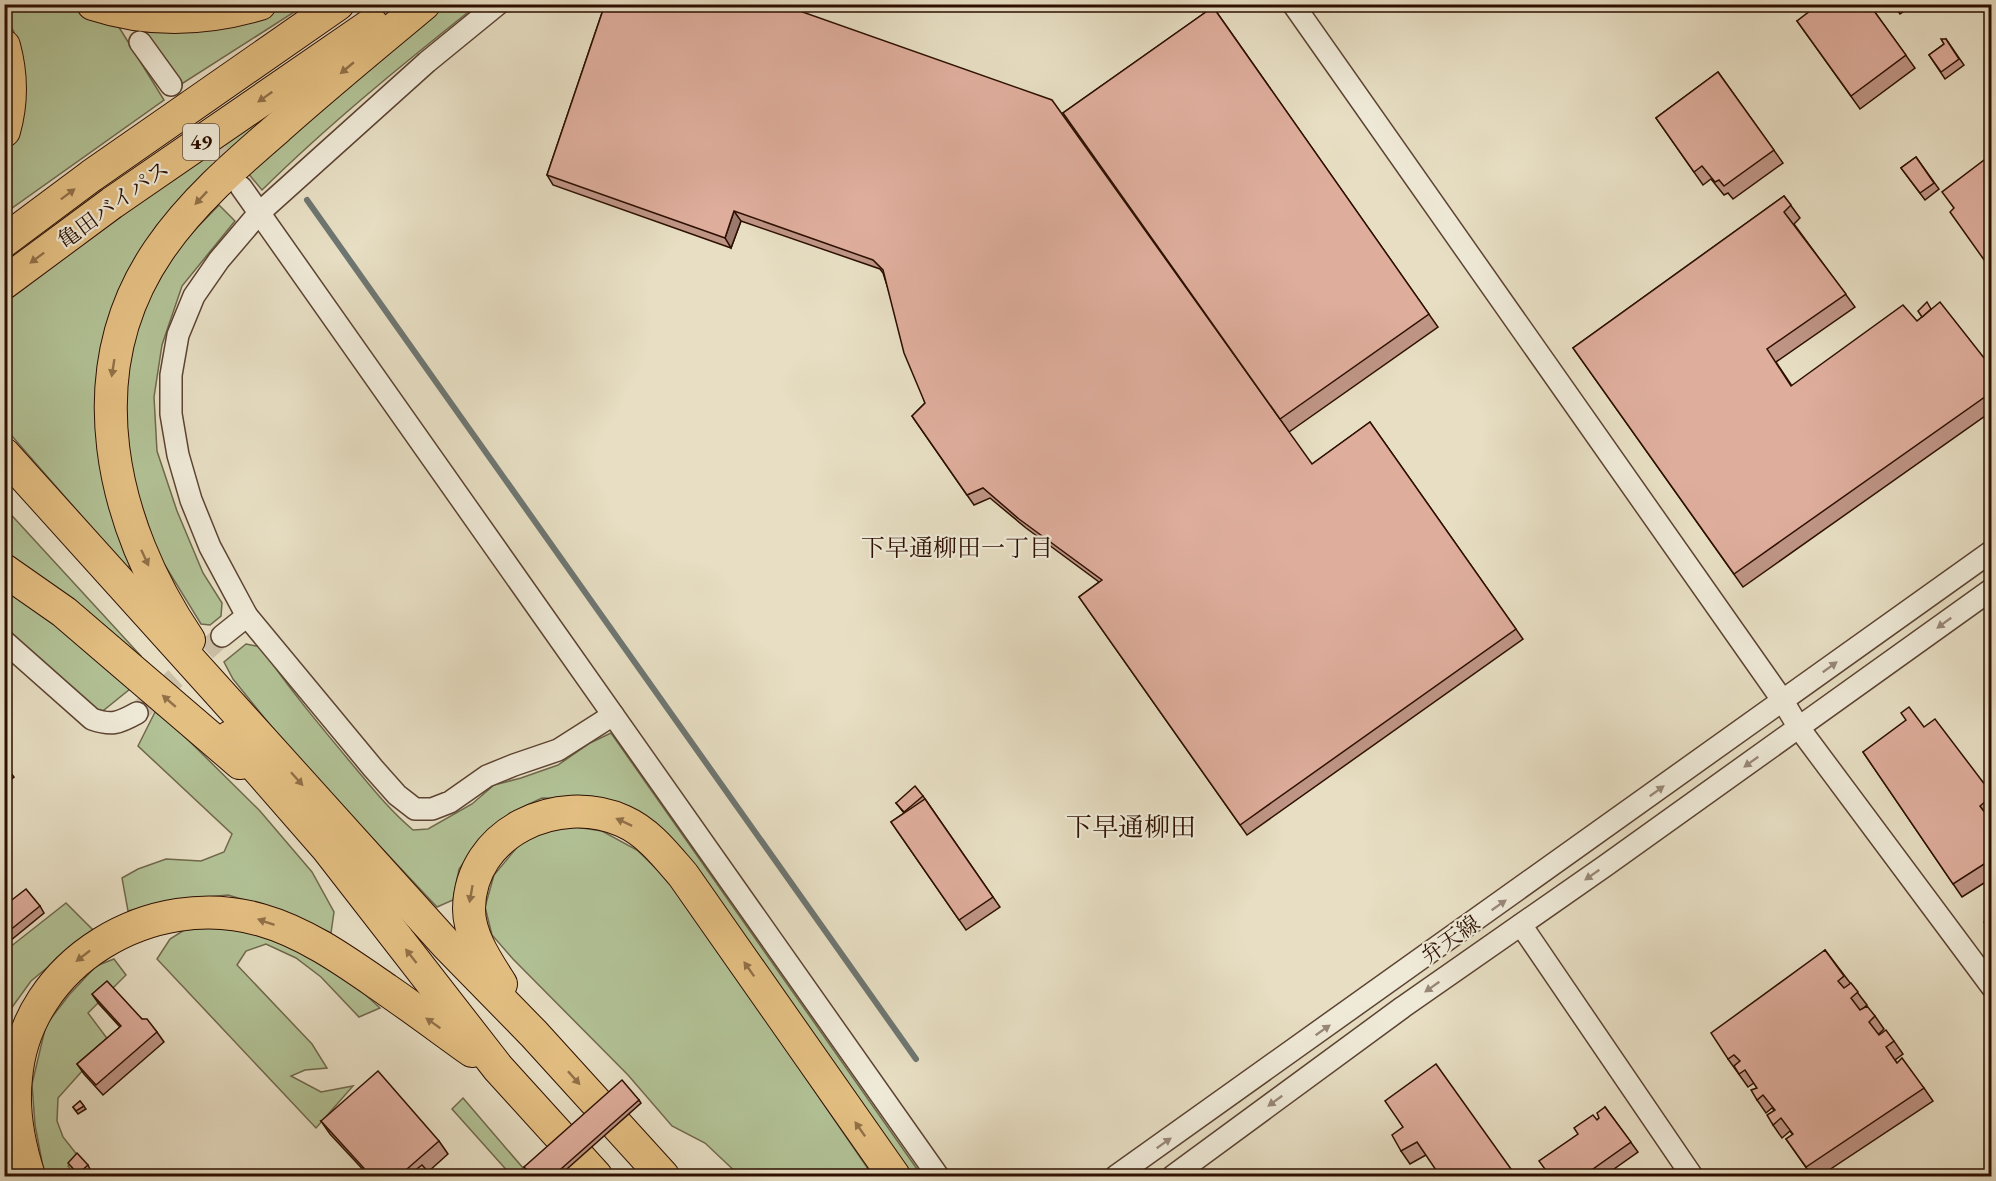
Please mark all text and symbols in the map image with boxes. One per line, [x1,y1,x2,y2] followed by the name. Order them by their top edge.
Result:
[339,62,355,75] one-way arrow
[257,91,273,102] one-way arrow
[183,124,219,160] road number: 49
[52,154,175,255] street label: 亀田バイパス
[61,188,76,200] one-way arrow
[195,191,209,205] one-way arrow
[30,252,45,264] one-way arrow
[109,359,118,378] one-way arrow
[861,532,1053,563] district label: 下早通柳田一丁目
[140,549,150,567] one-way arrow
[1937,617,1953,629] one-way arrow
[1822,661,1838,673] one-way arrow
[162,695,177,708] one-way arrow
[1743,756,1759,767] one-way arrow
[290,771,304,786] one-way arrow
[1649,785,1665,797] one-way arrow
[1066,810,1196,844] district label: 下早通柳田
[615,818,632,827] one-way arrow
[1585,869,1601,881] one-way arrow
[466,884,475,903] one-way arrow
[1491,899,1506,911] one-way arrow
[1415,909,1486,970] street label: 弁天線
[257,917,275,927] one-way arrow
[405,948,417,963] one-way arrow
[75,950,90,962] one-way arrow
[743,961,755,977] one-way arrow
[1425,981,1441,993] one-way arrow
[425,1017,441,1029] one-way arrow
[1314,1024,1330,1036] one-way arrow
[567,1070,581,1085] one-way arrow
[1267,1095,1282,1107] one-way arrow
[854,1121,866,1137] one-way arrow
[1155,1137,1171,1149] one-way arrow

